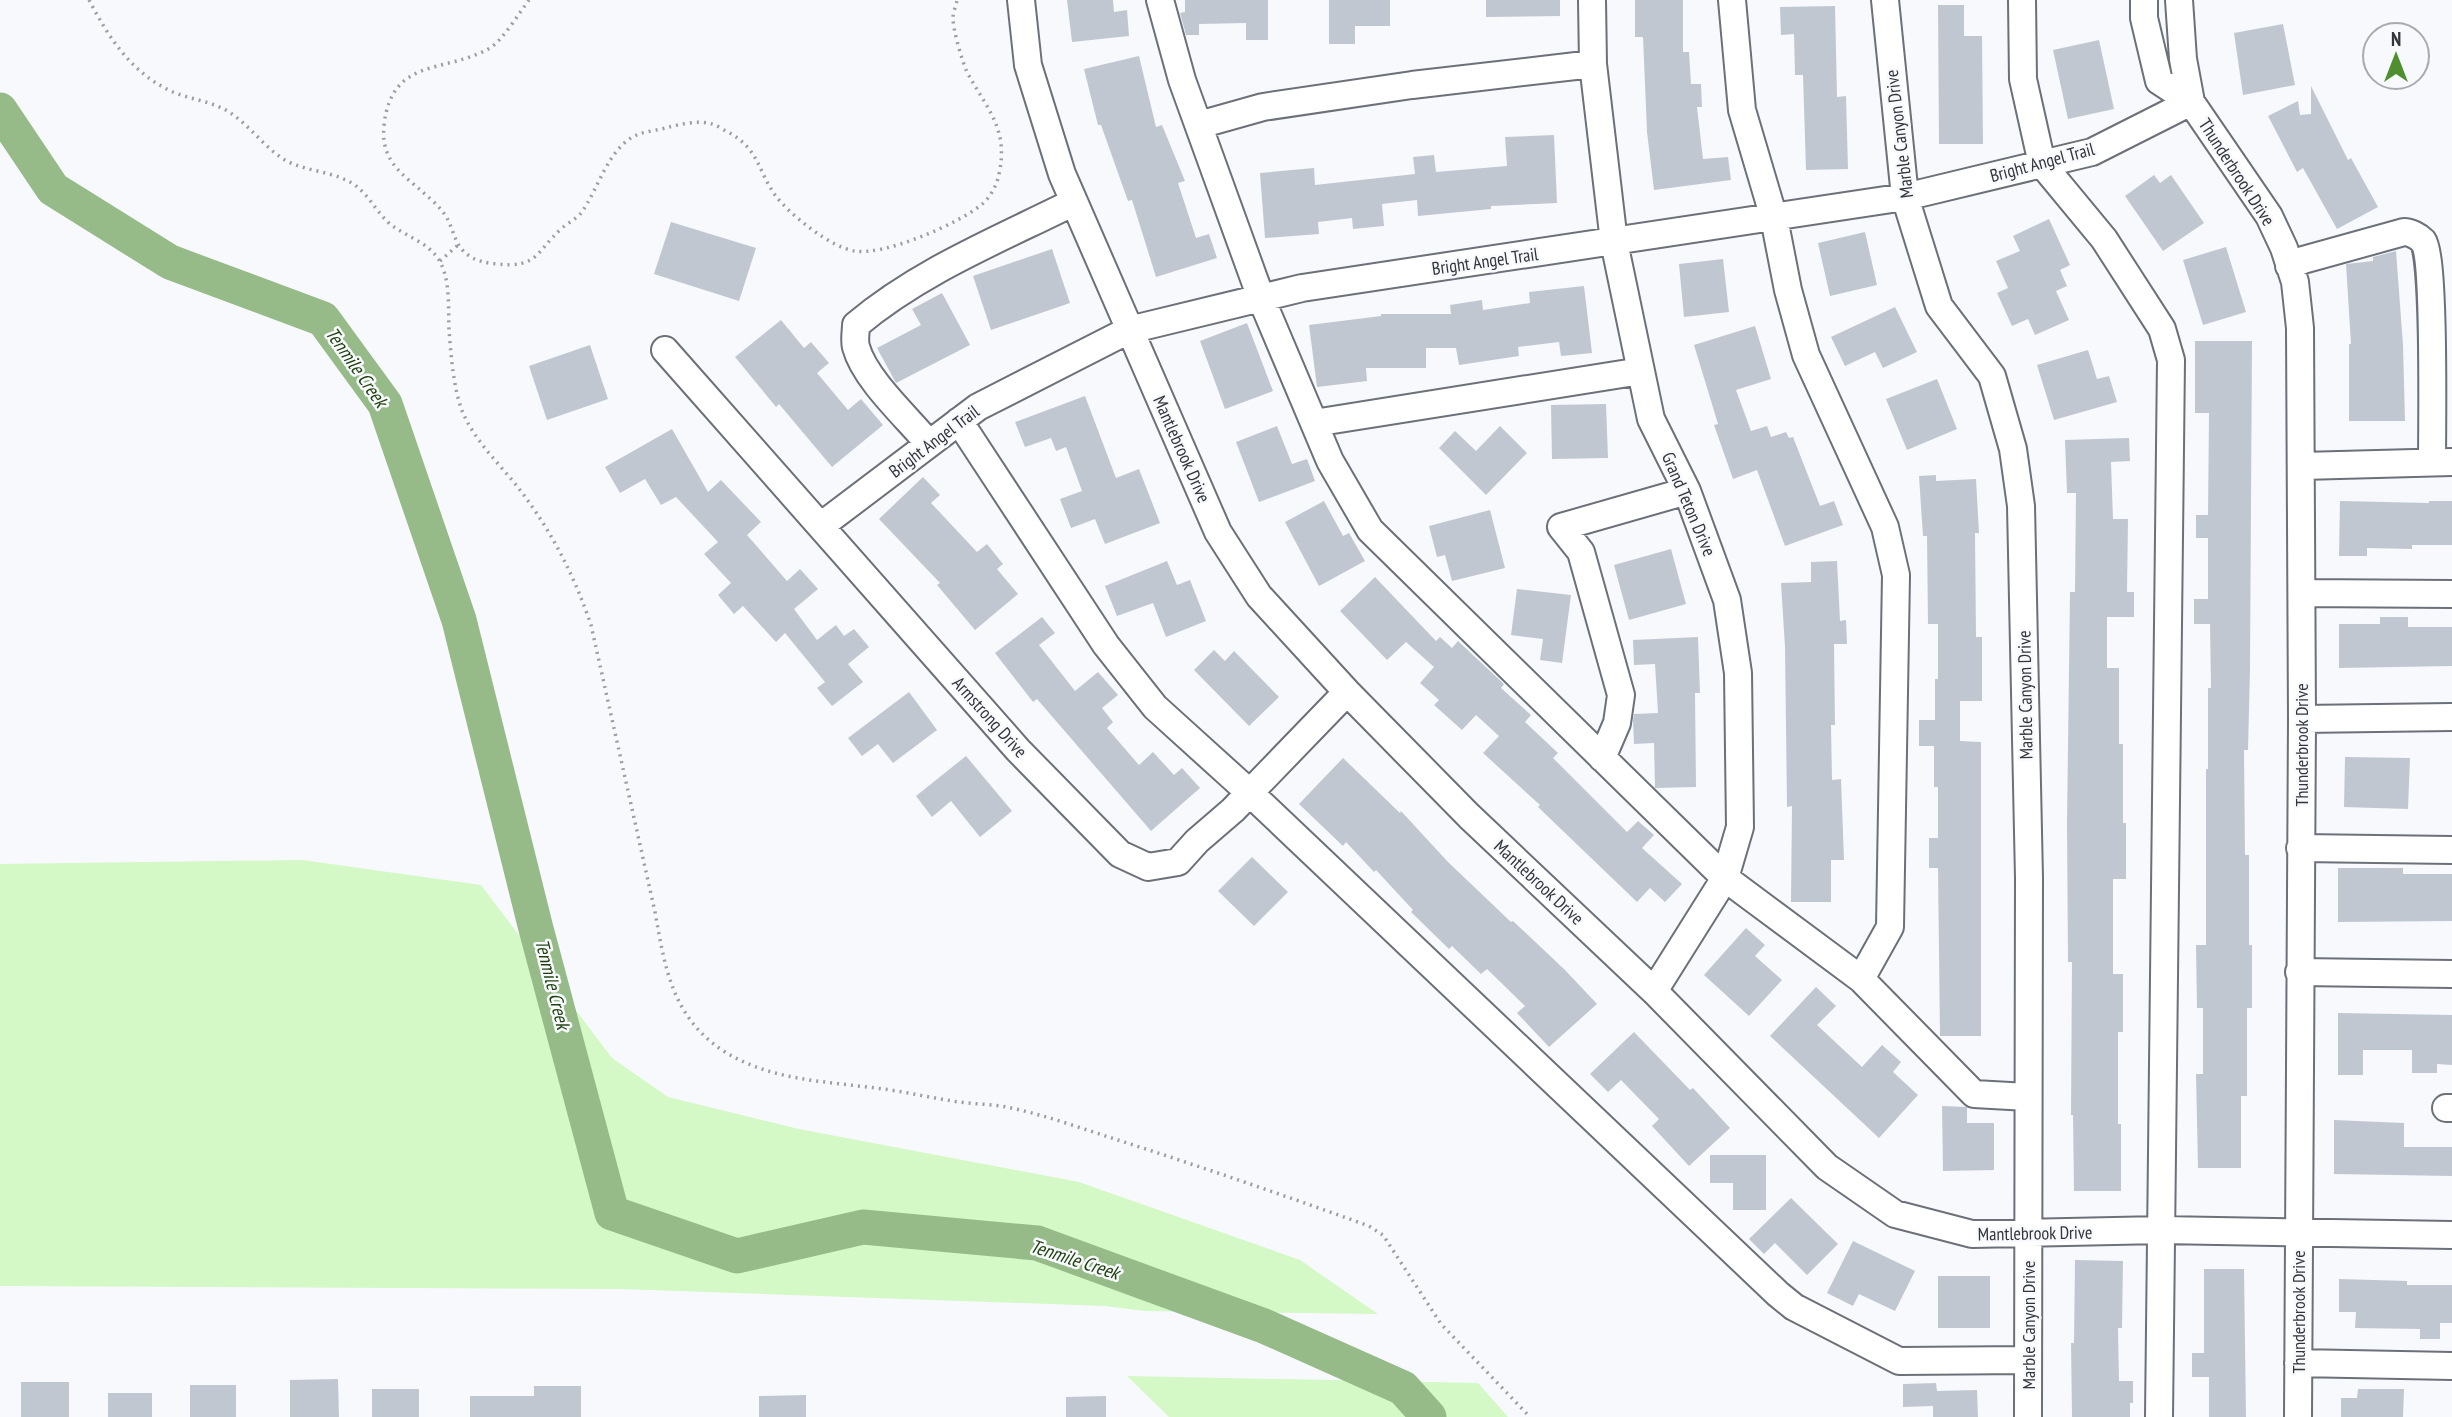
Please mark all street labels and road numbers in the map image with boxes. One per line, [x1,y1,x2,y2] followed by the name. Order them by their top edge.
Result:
[1880,69,1918,199] street label: Marble Canyon Drive
[2194,114,2280,230] street label: Thunderbrook Drive
[1987,137,2098,187] street label: Bright Angel Trail
[1430,242,1540,280] street label: Bright Angel Trail
[1148,392,1216,506] street label: Mantlebrook Drive
[884,399,984,482] street label: Bright Angel Trail
[1657,449,1721,559] street label: Grand Teton Drive
[2012,630,2038,760] street label: Marble Canyon Drive
[948,672,1032,762] street label: Armstrong Drive
[2290,683,2313,807] street label: Thunderbrook Drive
[1489,835,1589,929] street label: Mantlebrook Drive
[1978,1221,2092,1245] street label: Mantlebrook Drive
[2287,1250,2310,1374] street label: Thunderbrook Drive
[2017,1261,2040,1389] street label: Marble Canyon Drive

